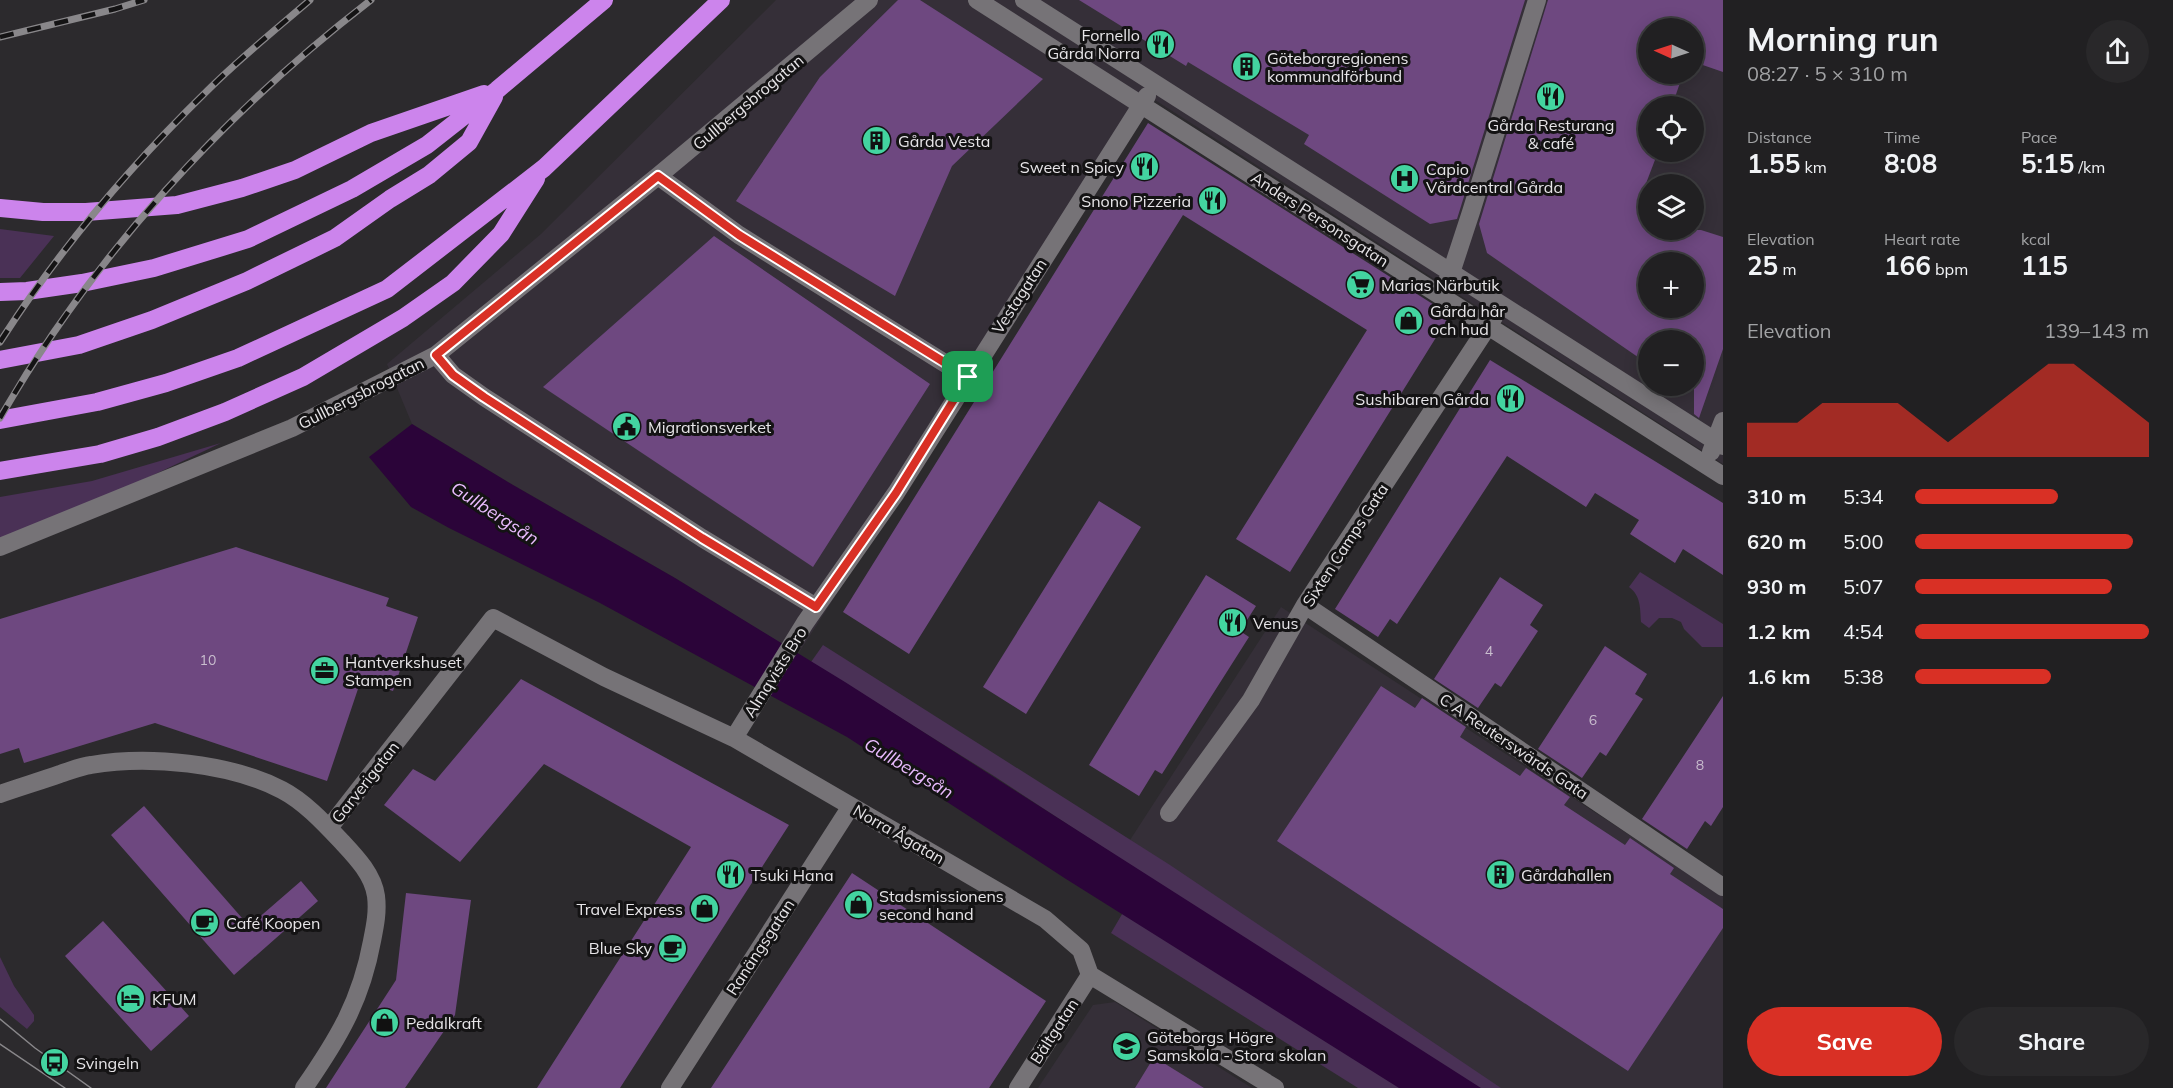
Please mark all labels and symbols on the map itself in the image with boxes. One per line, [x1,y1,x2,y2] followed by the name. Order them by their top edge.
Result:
[1638,18,1704,84] north arrow
[1047,25,1140,63] place label: Fornello Gårda Norra
[1145,28,1177,60] restaurant icon: Fornello Gårda Norra
[1267,48,1409,86] place label: Göteborgregionens kommunalförbund
[689,50,807,154] street label: Gullbergsbrogatan
[1230,51,1262,83] building icon: Göteborgregionens kommunalförbund
[1535,81,1567,113] restaurant icon: Gårda Resturang & café
[1487,115,1615,153] place label: Gårda Resturang & café
[861,125,893,157] building icon: Gårda Vesta
[898,131,990,151] place label: Gårda Vesta
[1129,151,1161,183] restaurant icon: Sweet n Spicy
[1020,157,1125,177] place label: Sweet n Spicy
[1426,159,1563,197] place label: Capio Vårdcentral Gårda
[1389,162,1421,194] hospital icon: Capio Vårdcentral Gårda
[1247,167,1393,271] street label: Anders Personsgatan
[1196,185,1228,217] restaurant icon: Snono Pizzeria
[1081,191,1191,211] place label: Snono Pizzeria
[987,255,1051,337] street label: Vestagatan
[1344,269,1376,301] supermarket icon: Marias Närbutik
[1381,275,1500,295] place label: Marias Närbutik
[1430,301,1505,339] place label: Gårda hår och hud
[1393,304,1425,336] shop icon: Gårda hår och hud
[942,351,993,402] pin
[295,353,427,433] street label: Gullbergsbrogatan
[1494,383,1526,415] restaurant icon: Sushibaren Gårda
[1355,389,1489,409] place label: Sushibaren Gårda
[611,411,643,443] public building icon: Migrationsverket
[648,417,772,437] place label: Migrationsverket
[447,476,543,550] water label: Gullbergsån
[1298,480,1392,610] street label: Sixten Camps Gata
[1216,607,1248,639] restaurant icon: Venus
[1253,613,1299,633] place label: Venus
[739,623,811,721] street label: Almqvists Bro
[1485,642,1494,660] house number: 4
[200,651,216,669] house number: 10
[345,652,462,690] place label: Hantverkshuset Stampen
[308,655,340,687] office icon: Hantverkshuset Stampen
[1436,689,1592,803] street label: C A Reuterswärds Gata
[1589,711,1597,729] house number: 6
[860,732,958,804] water label: Gullbergsån
[327,737,403,827] street label: Garverigatan
[1696,756,1704,774] house number: 8
[850,800,948,868] street label: Norra Ågatan
[714,859,746,891] restaurant icon: Tsuki Hana
[1484,859,1516,891] building icon: Gårdahallen
[751,865,834,885] place label: Tsuki Hana
[1521,865,1612,885] place label: Gårdahallen
[879,886,1004,924] place label: Stadsmissionens second hand
[842,889,874,921] shop icon: Stadsmissionens second hand
[688,893,720,925] shop icon: Travel Express
[722,895,798,999] street label: Ranängsgatan
[576,899,683,919] place label: Travel Express
[189,907,221,939] cafe icon: Café Koopen
[226,913,320,933] place label: Café Koopen
[657,932,689,964] cafe icon: Blue Sky
[589,938,652,958] place label: Blue Sky
[115,983,147,1015] hotel icon: KFUM
[152,989,197,1009] place label: KFUM
[1026,995,1082,1067] street label: Bältgatan
[369,1007,401,1039] shop icon: Pedalkraft
[406,1013,482,1033] place label: Pedalkraft
[1147,1027,1326,1065] place label: Göteborgs Högre Samskola - Stora skolan
[1110,1030,1142,1062] school or university icon: Göteborgs Högre Samskola - Stora skolan
[39,1047,71,1079] bus stop icon: Svingeln
[76,1053,139,1073] place label: Svingeln

